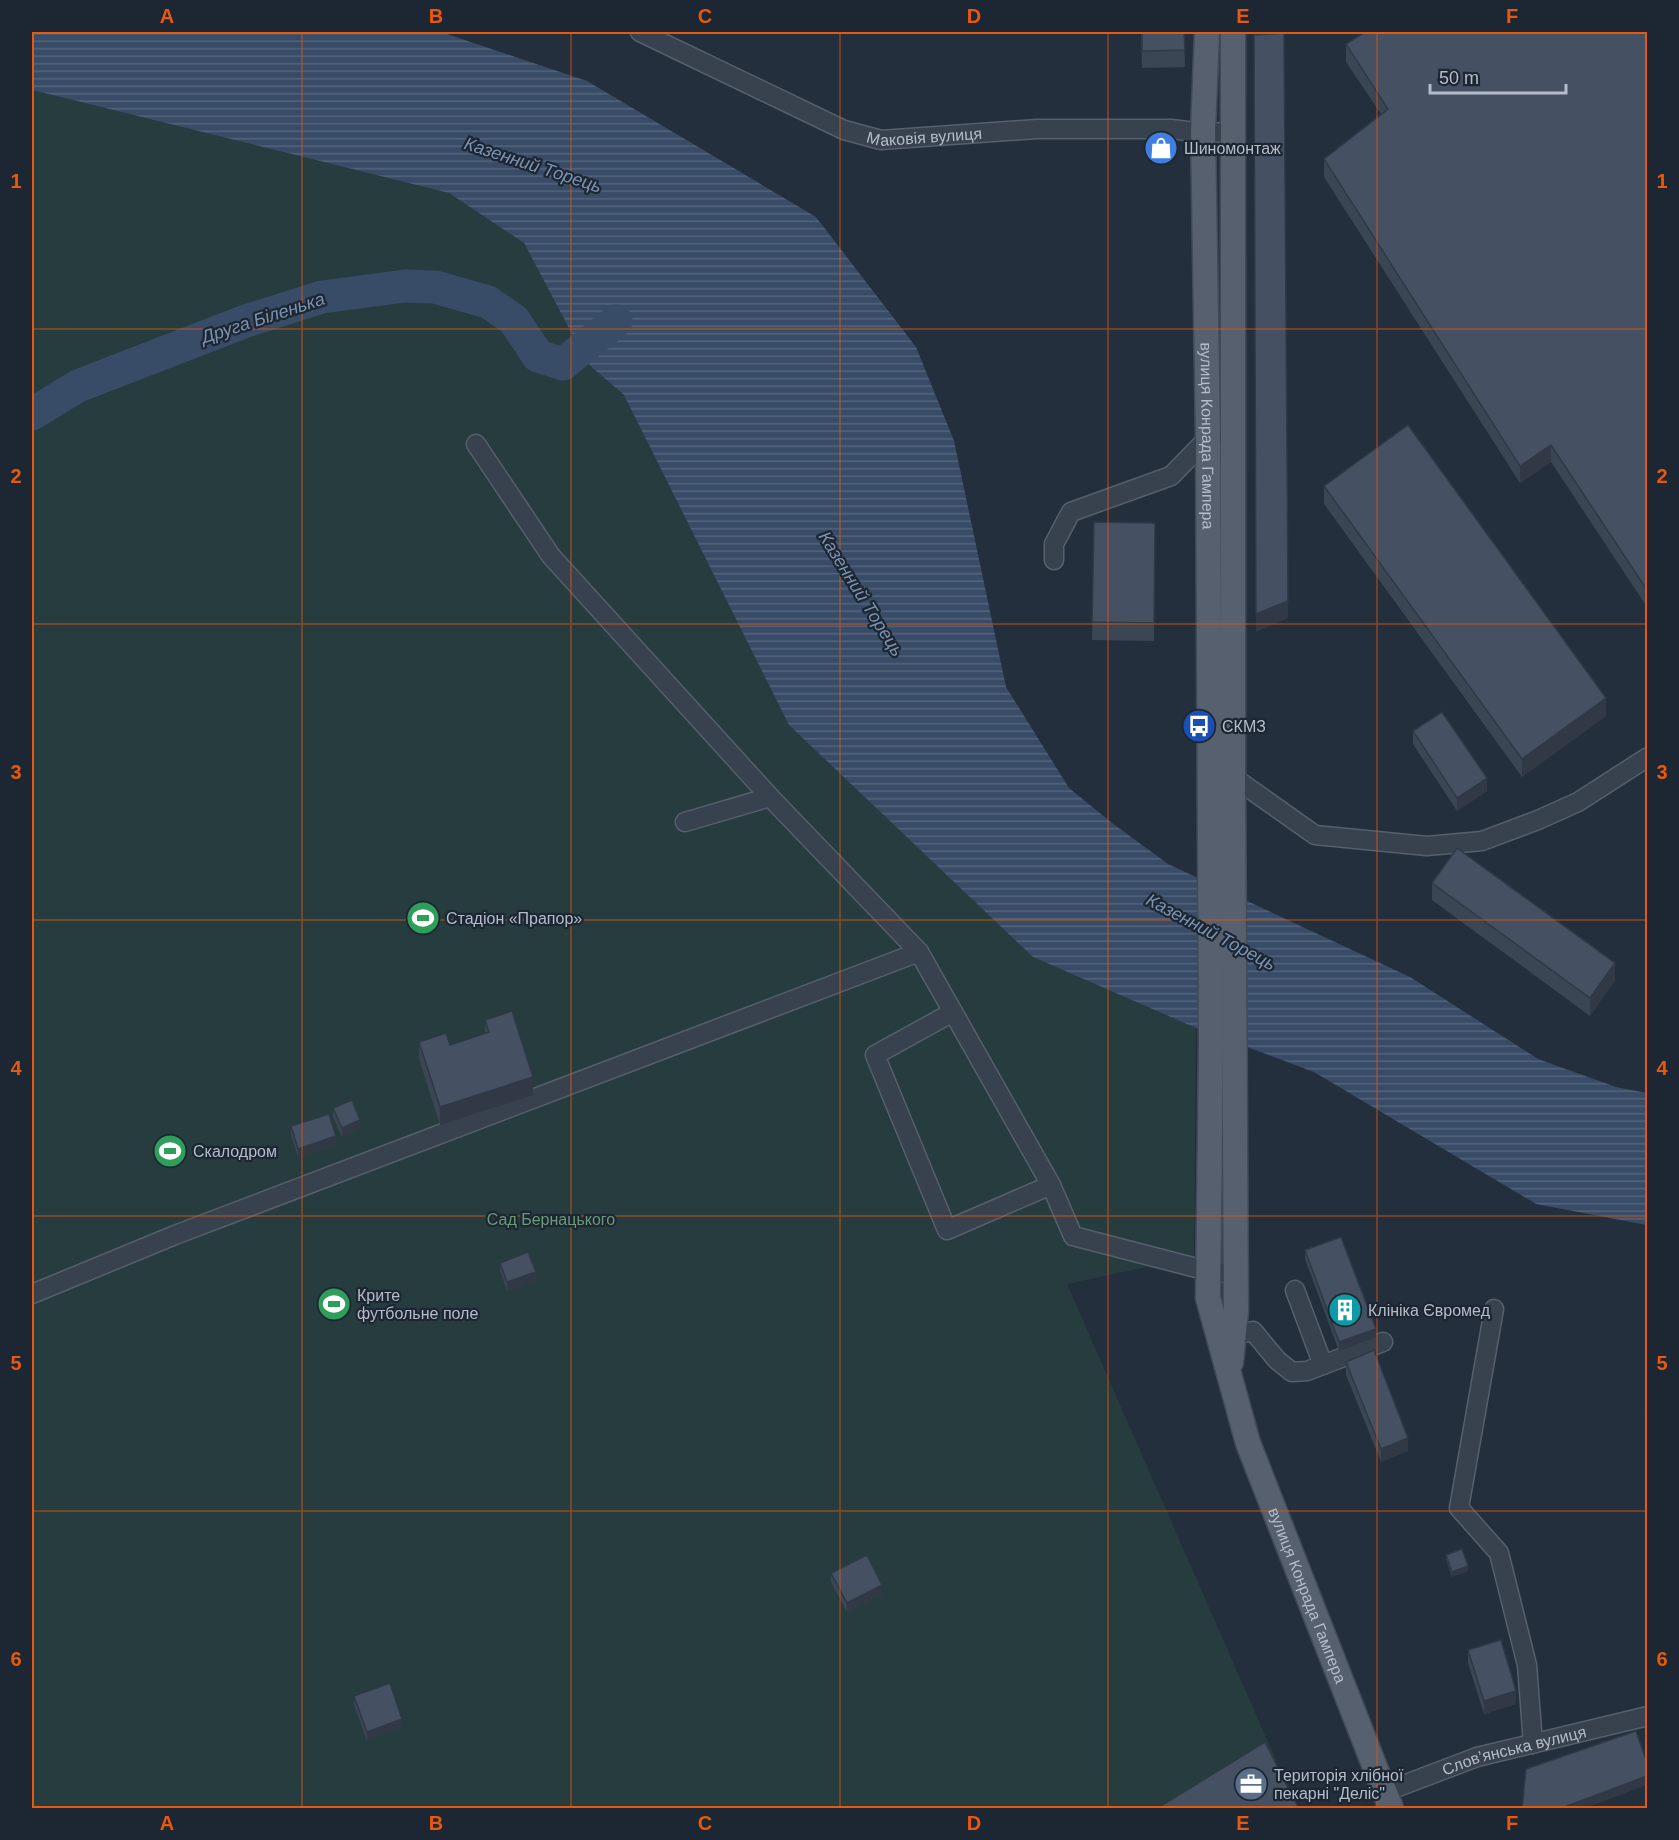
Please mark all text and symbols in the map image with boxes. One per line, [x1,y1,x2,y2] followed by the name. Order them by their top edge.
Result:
[160,5,174,27] text: A
[429,5,443,27] text: B
[698,5,712,27] text: C
[967,5,981,27] text: D
[1236,5,1250,27] text: E
[1506,5,1518,27] text: F
[1430,57,1566,95] scale bar
[1439,68,1479,88] text: 50 m
[865,125,983,149] street label: Маковія вулиця
[1143,130,1179,166] shop icon: Шиномонтаж
[462,133,604,197] water label: Казенний Торець
[1184,140,1281,157] place label: Шиномонтаж
[10,170,22,192] text: 1
[1656,170,1668,192] text: 1
[197,289,327,348] water label: Друга Біленька
[1197,342,1216,530] street label: вулиця Конрада Гампера
[10,465,22,487] text: 2
[1656,465,1668,487] text: 2
[815,528,907,660] water label: Казенний Торець
[1181,708,1217,744] bus stop icon: СКМЗ
[1222,718,1266,735] place label: СКМЗ
[10,761,22,783] text: 3
[1656,761,1668,783] text: 3
[1143,890,1279,974] water label: Казенний Торець
[405,900,441,936] sports icon: Стадіон «Прапор»
[446,910,582,927] place label: Стадіон «Прапор»
[10,1057,22,1079] text: 4
[1656,1057,1668,1079] text: 4
[152,1133,188,1169] sports icon: Скалодром
[193,1143,277,1160] place label: Скалодром
[487,1211,615,1228] park label: Сад Бернацького
[316,1286,352,1322] sports icon: Крите футбольне поле
[357,1287,478,1322] place label: Крите футбольне поле
[1327,1292,1363,1328] building icon: Клініка Євромед
[1368,1302,1491,1319] place label: Клініка Євромед
[10,1352,22,1374] text: 5
[1656,1352,1668,1374] text: 5
[1265,1505,1349,1686] street label: вулиця Конрада Гампера
[10,1648,22,1670] text: 6
[1656,1648,1668,1670] text: 6
[1440,1723,1588,1778] street label: Слов’янська вулиця
[1233,1766,1269,1802] office icon: Територія хлібної пекарні "Деліс"
[1274,1767,1404,1802] place label: Територія хлібної пекарні "Деліс"
[160,1812,174,1834] text: A
[429,1812,443,1834] text: B
[698,1812,712,1834] text: C
[967,1812,981,1834] text: D
[1236,1812,1250,1834] text: E
[1506,1812,1518,1834] text: F

